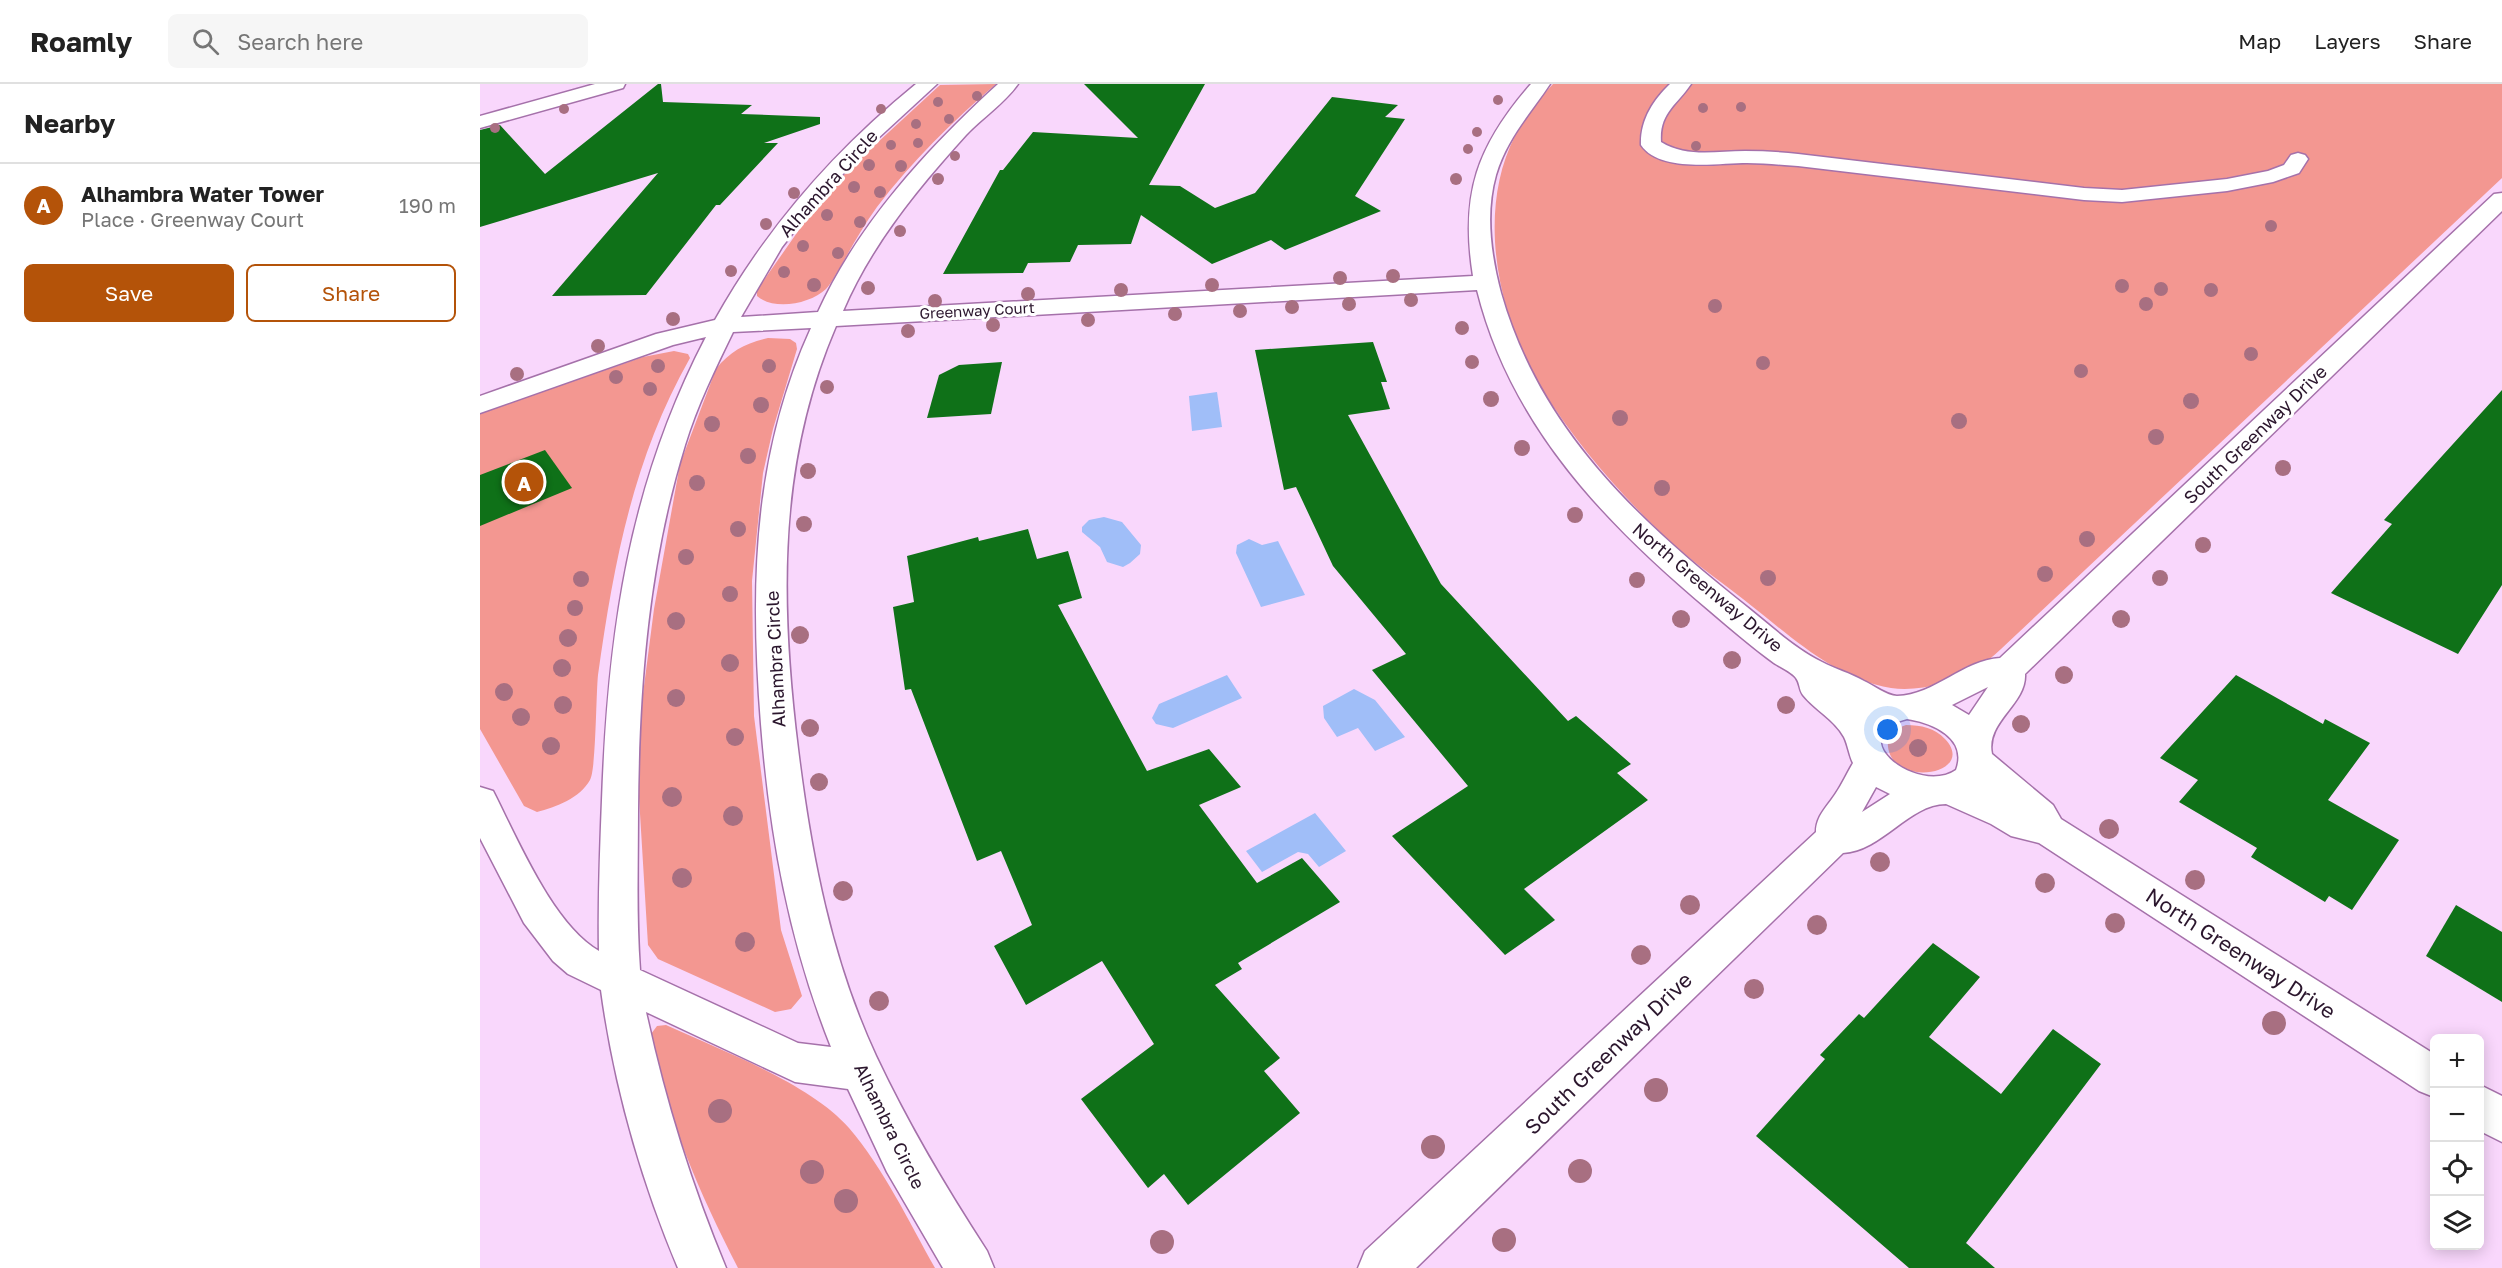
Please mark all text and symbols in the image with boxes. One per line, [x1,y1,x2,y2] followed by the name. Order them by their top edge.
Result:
[168,14,588,68] search box
[30,25,132,58] text: Roamly
[189,25,222,58] icon: search
[237,28,363,55] text: Search here
[2238,28,2281,54] text: Map
[2314,28,2381,54] text: Layers
[2414,28,2472,54] text: Share
[24,108,115,139] text: Nearby
[774,125,882,241] street label: Alhambra Circle
[81,180,324,207] text: Alhambra Water Tower
[36,193,51,217] text: A
[399,193,456,217] text: 190 m
[81,207,304,231] text: Place · Greenway Court
[24,264,234,322] button: Save
[246,264,456,322] button: Share
[919,298,1035,322] street label: Greenway Court
[2179,360,2331,508] street label: South Greenway Drive
[504,460,543,504] pin: A
[1628,518,1788,656] street label: North Greenway Drive
[760,590,790,728] street label: Alhambra Circle
[1873,715,1902,744] your location
[2141,882,2341,1024] street label: North Greenway Drive
[1519,966,1697,1140] street label: South Greenway Drive
[2430,1034,2484,1250] map controls
[2430,1034,2484,1088] button: +
[850,1060,930,1192] street label: Alhambra Circle
[2430,1088,2484,1142] button: −
[2430,1142,2484,1196] button: locate
[2430,1196,2484,1250] button: layers

